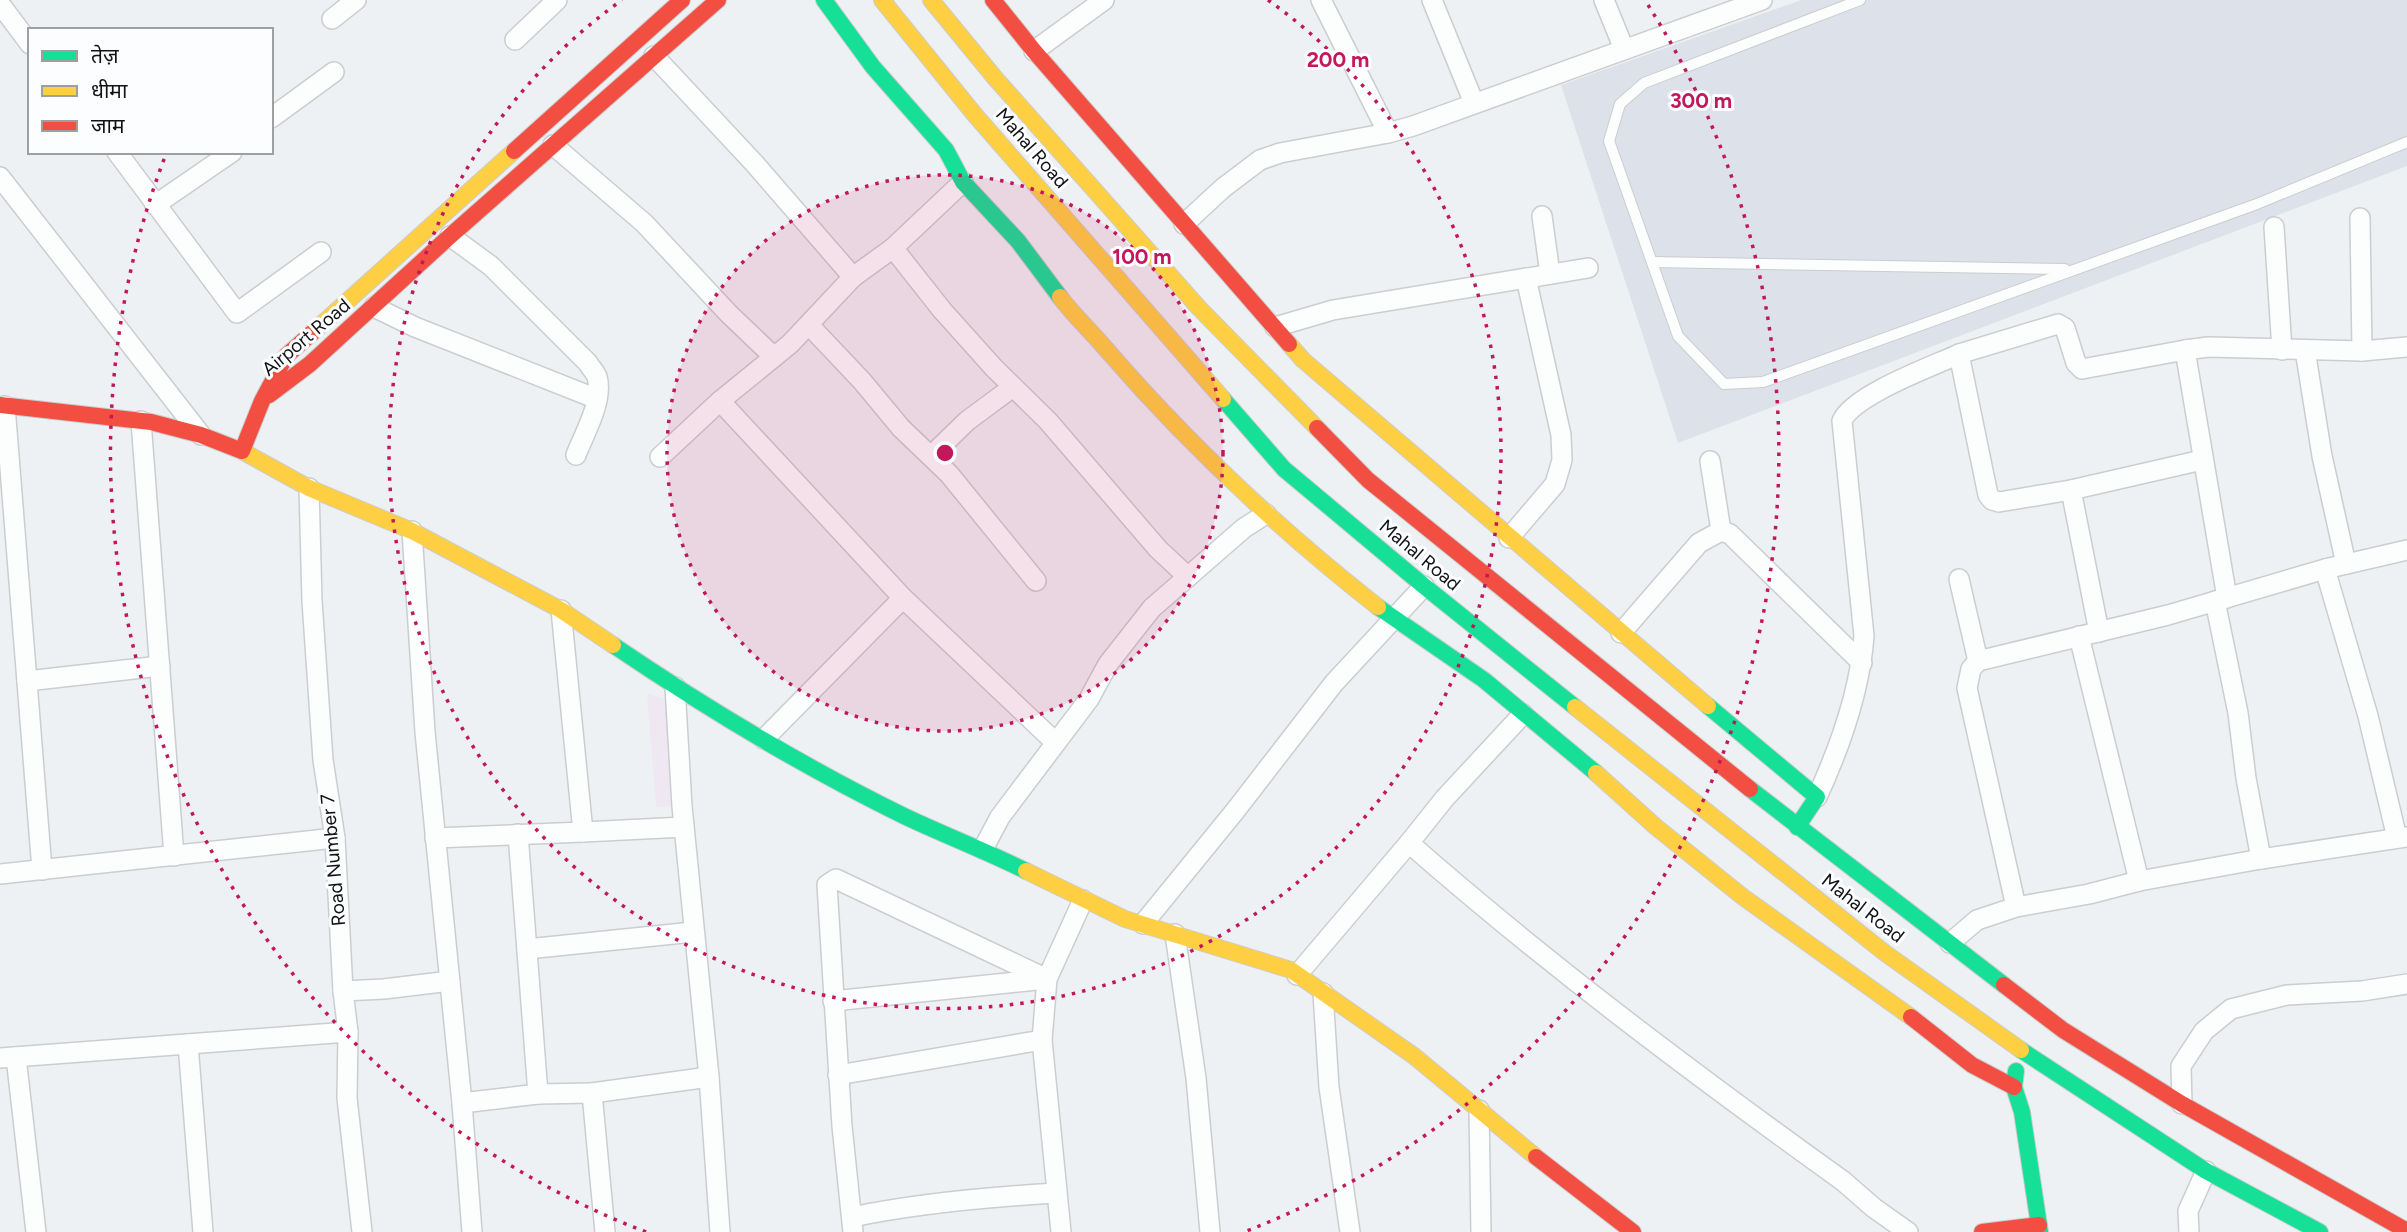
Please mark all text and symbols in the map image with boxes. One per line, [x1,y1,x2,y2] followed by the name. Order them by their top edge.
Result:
[28,28,273,154] legend
[91,43,119,68] text: तेज़
[1307,47,1369,72] text: 200 m
[91,78,128,103] text: धीमा
[1670,88,1732,113] text: 300 m
[991,103,1073,193] street label: Mahal Road
[91,113,125,138] text: जाम
[1112,244,1172,269] text: 100 m
[257,293,355,381] street label: Airport Road
[933,441,957,465] centre of rings
[1375,514,1465,596] street label: Mahal Road
[316,793,350,927] street label: Road Number 7
[1817,869,1909,947] street label: Mahal Road

